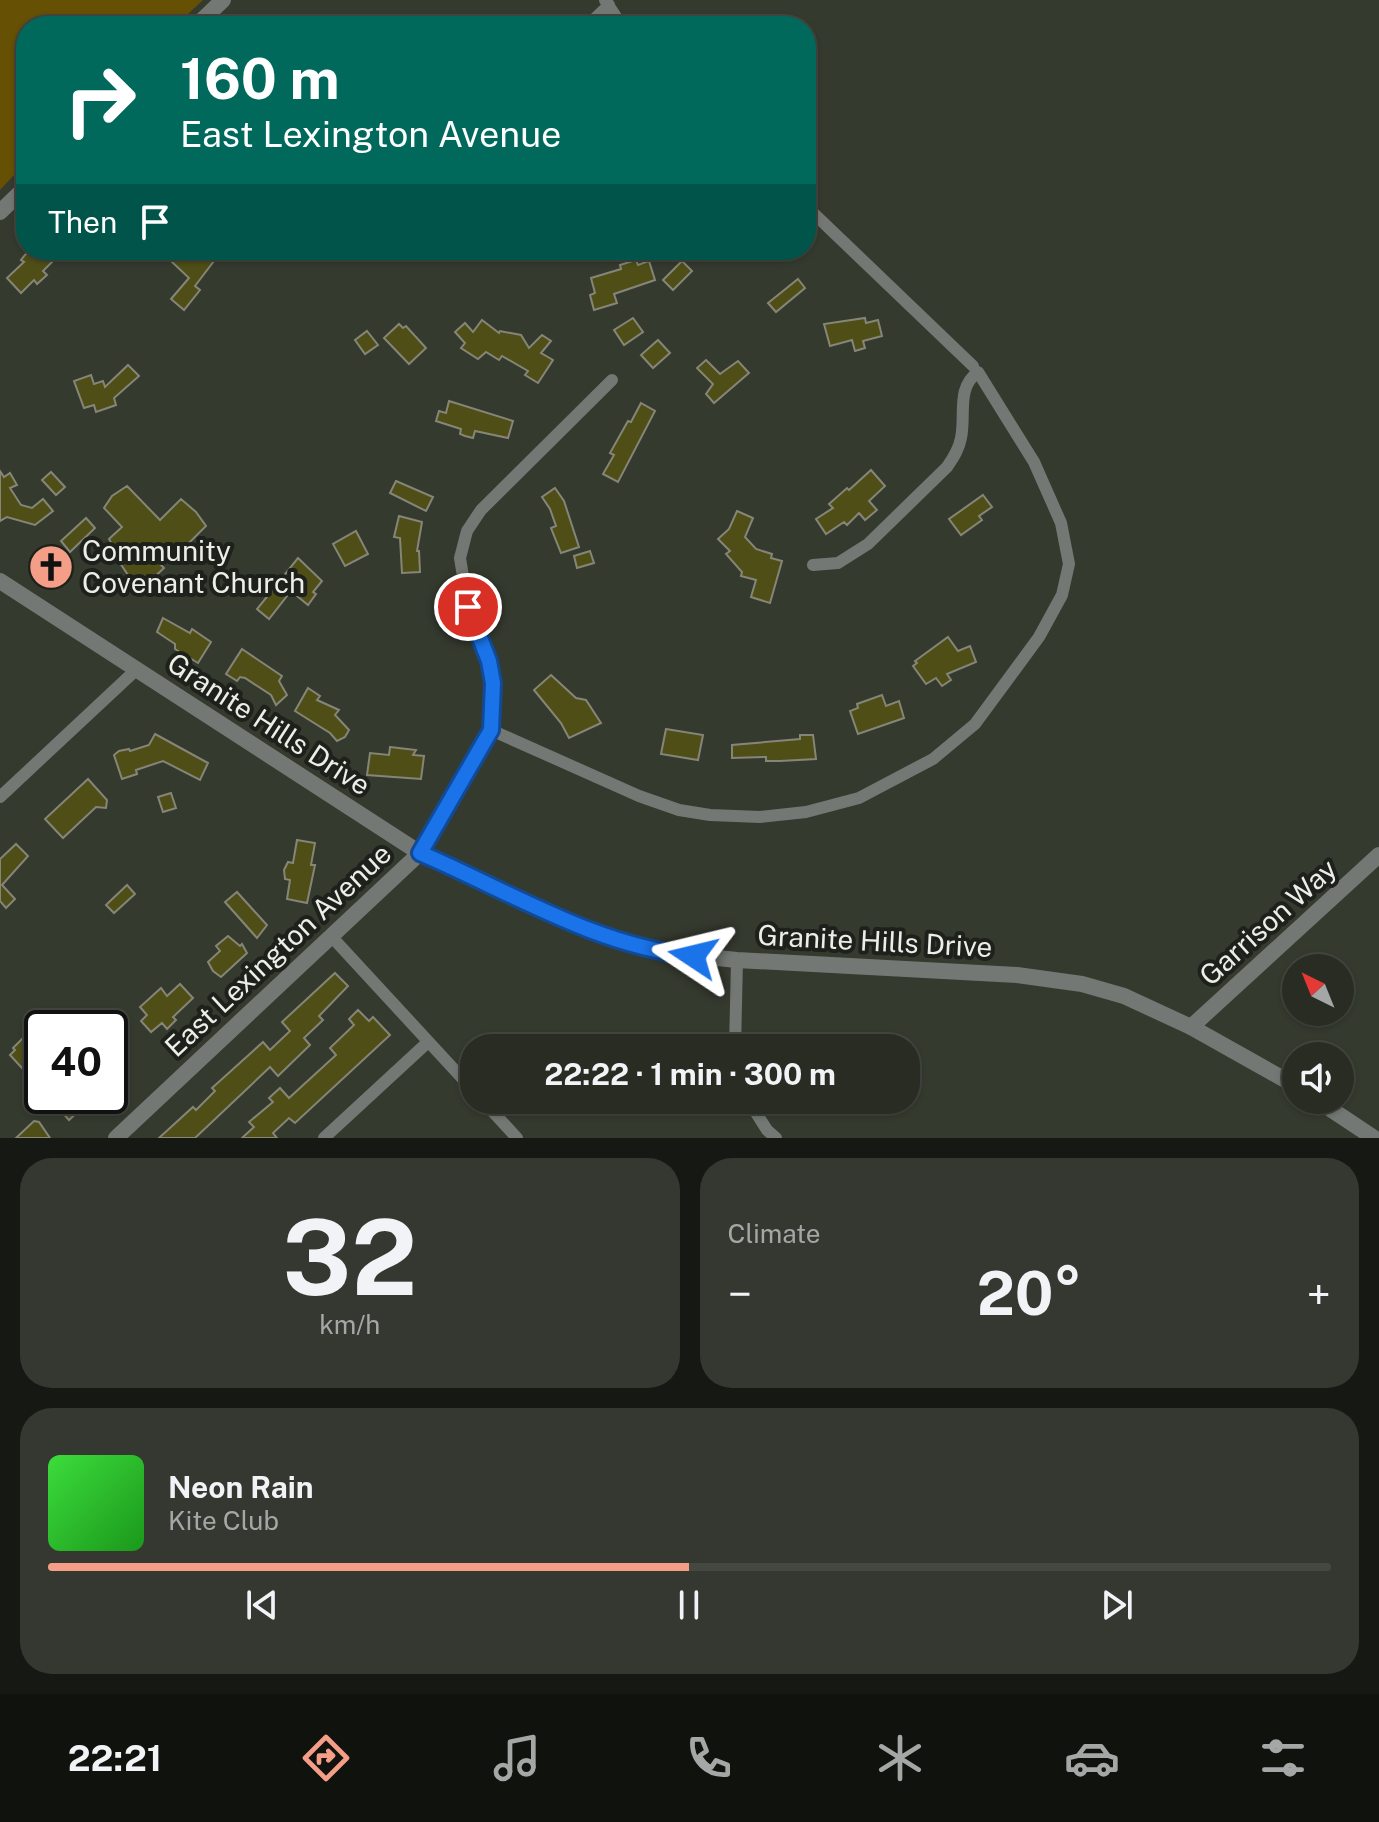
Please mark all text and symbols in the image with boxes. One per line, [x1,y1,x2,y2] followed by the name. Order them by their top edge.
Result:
[180,46,340,112] text: 160 m
[48,48,152,152] icon: right
[180,113,561,155] text: East Lexington Avenue
[133,200,177,244] icon: arrive
[48,204,117,240] text: Then
[82,534,305,599] place label: Community Covenant Church
[27,543,75,591] church icon: Community Covenant Church
[434,573,502,641] pin
[446,585,490,629] icon: arrive
[162,646,377,801] street label: Granite Hills Drive
[158,836,397,1063] street label: East Lexington Avenue
[1192,852,1343,992] street label: Garrison Way
[651,914,735,998] position arrow
[757,918,993,963] street label: Granite Hills Drive
[1282,954,1354,1026] north arrow
[1282,954,1354,1114] map controls
[24,1010,128,1114] speed limit sign: 40
[1282,1042,1354,1114] button: sound
[544,1056,836,1092] text: 22:22 · 1 min · 300 m
[282,1196,417,1318] text: 32
[728,1218,821,1249] text: Climate
[977,1258,1082,1329] text: 20°
[728,1268,752,1320] text: −
[1307,1268,1331,1320] text: +
[319,1309,380,1340] text: km/h
[168,1469,314,1505] text: Neon Rain
[168,1505,279,1536] text: Kite Club
[240,1583,284,1627] icon: previous
[667,1583,711,1627] icon: pause
[1095,1583,1139,1627] icon: next
[298,1730,354,1786] icon: directions
[489,1730,545,1786] icon: music
[681,1730,737,1786] icon: phone
[872,1730,928,1786] icon: climate
[1064,1730,1120,1786] icon: car
[1255,1730,1311,1786] icon: filters
[68,1737,162,1779] text: 22:21

